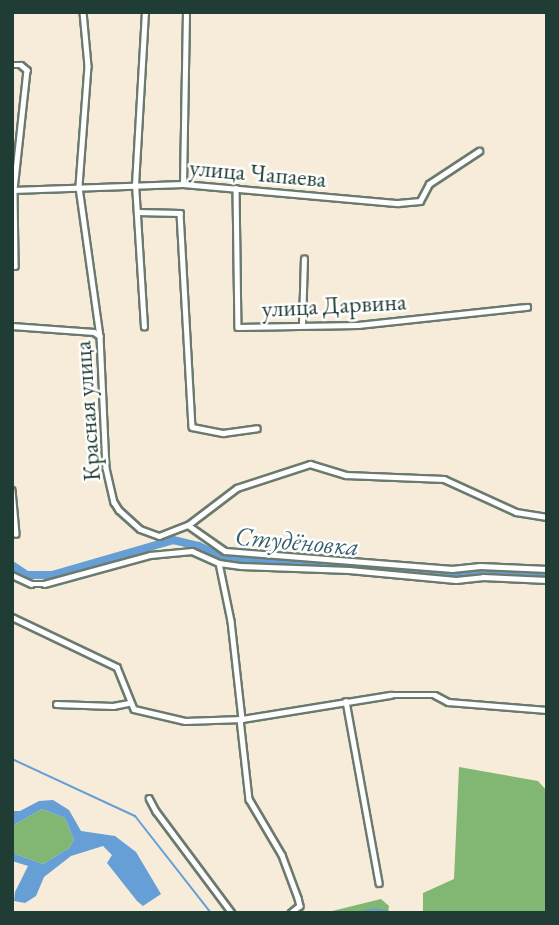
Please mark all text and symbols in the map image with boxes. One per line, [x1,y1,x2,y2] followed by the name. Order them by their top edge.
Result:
[188,153,328,193] street label: улица Чапаева
[261,287,407,323] street label: улица Дарвина
[68,340,106,482] street label: Красная улица
[234,521,360,563] water label: Студёновка

